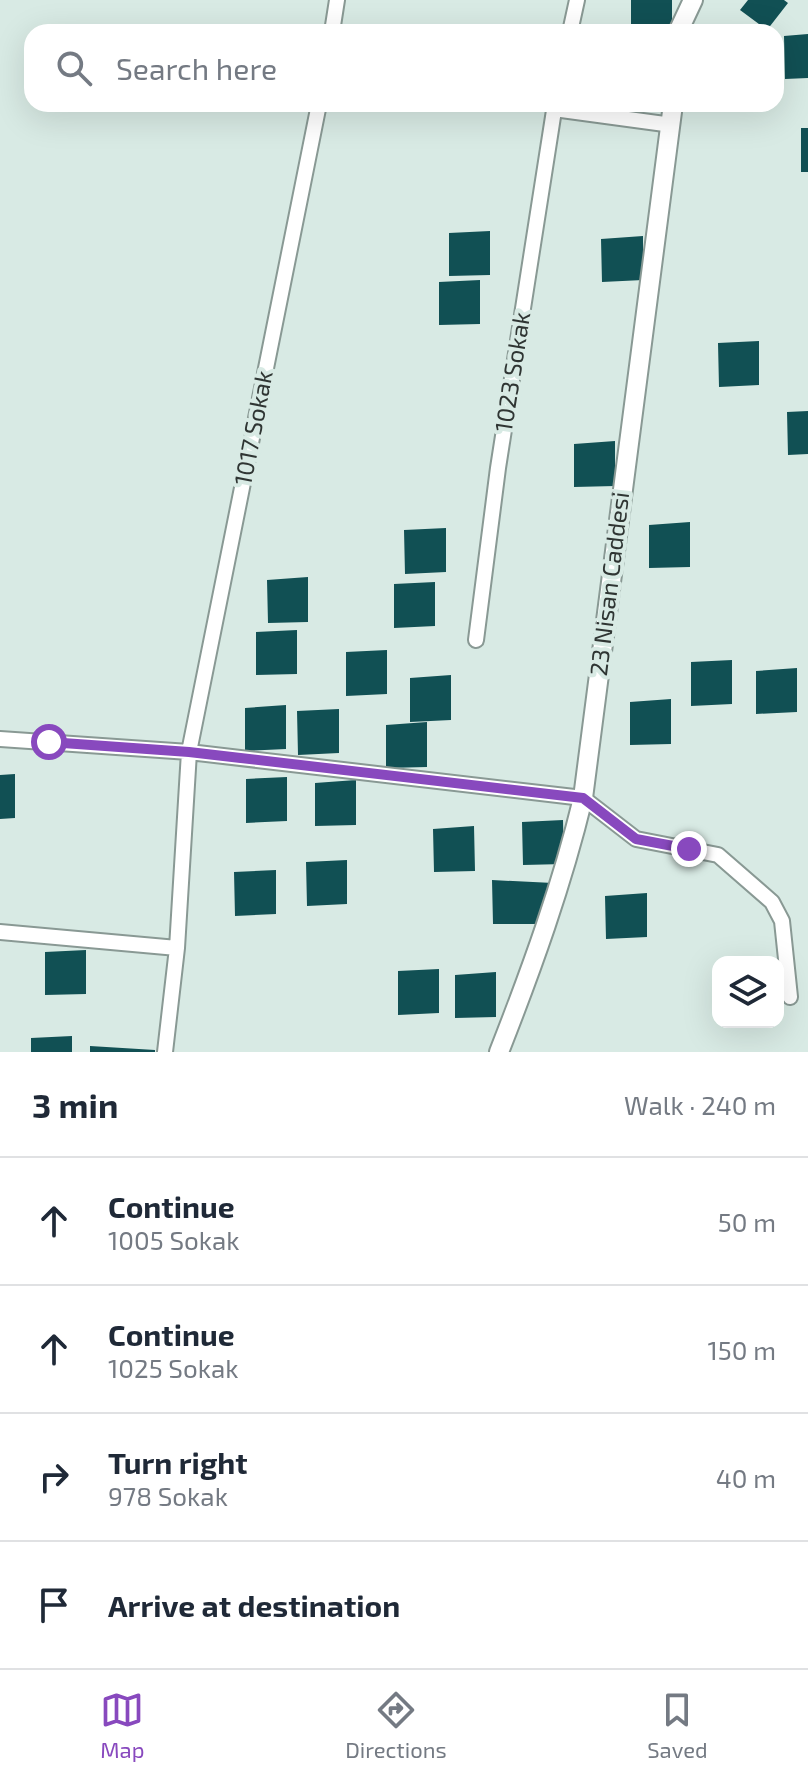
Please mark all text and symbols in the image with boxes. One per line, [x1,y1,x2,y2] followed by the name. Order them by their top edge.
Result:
[24,24,784,112] search box
[52,46,96,90] icon: search
[116,50,277,86] text: Search here
[488,310,535,434] street label: 1023 Sokak
[227,368,278,487] street label: 1017 Sokak
[583,490,634,677] street label: 23 Nisan Caddesi
[31,724,67,760] route start
[671,831,707,867] route end
[712,956,784,1028] map controls
[712,956,784,1028] button: layers
[32,1084,118,1125] text: 3 min
[624,1089,776,1120] text: Walk · 240 m
[108,1188,235,1224] text: Continue
[32,1199,76,1243] icon: ahead
[718,1206,776,1237] text: 50 m
[108,1224,240,1255] text: 1005 Sokak
[108,1316,235,1352] text: Continue
[32,1327,76,1371] icon: ahead
[707,1334,776,1365] text: 150 m
[108,1352,238,1383] text: 1025 Sokak
[108,1444,248,1480] text: Turn right
[32,1455,76,1499] icon: right
[716,1462,776,1493] text: 40 m
[108,1480,228,1511] text: 978 Sokak
[32,1583,76,1627] icon: arrive
[108,1587,400,1623] text: Arrive at destination
[100,1688,144,1762] tab: Map
[345,1688,447,1762] tab: Directions
[647,1688,708,1762] tab: Saved

